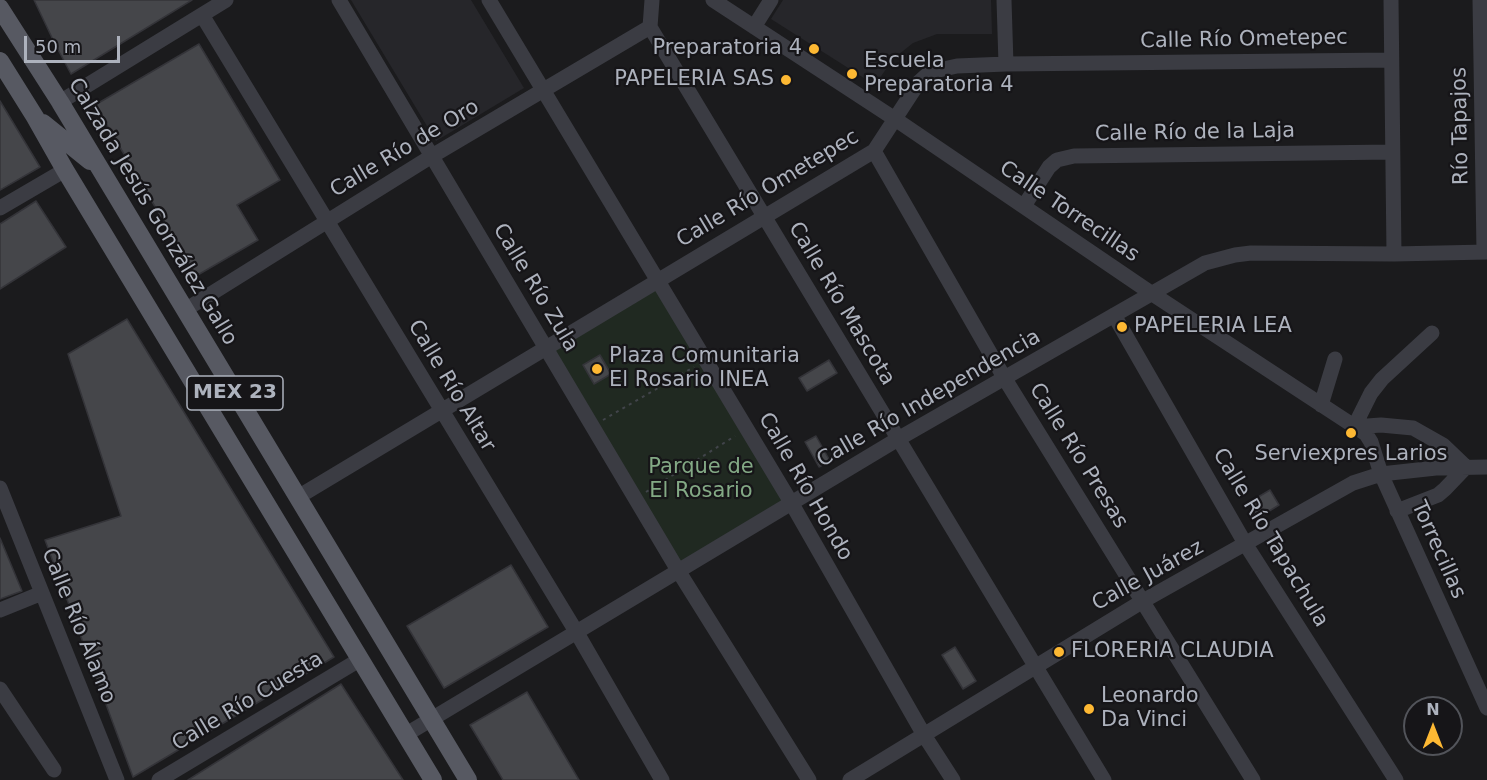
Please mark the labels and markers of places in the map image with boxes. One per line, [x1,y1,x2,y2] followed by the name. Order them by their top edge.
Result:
[652,36,802,62] place label: Preparatoria 4
[807,42,821,56] marker: Preparatoria 4
[864,49,1014,99] place label: Escuela Preparatoria 4
[614,67,774,93] place label: PAPELERIA SAS
[845,67,859,81] marker: Escuela Preparatoria 4
[779,73,793,87] marker: PAPELERIA SAS
[1134,314,1292,340] place label: PAPELERIA LEA
[1115,320,1129,334] marker: PAPELERIA LEA
[609,344,800,394] place label: Plaza Comunitaria El Rosario INEA
[590,362,604,376] marker: Plaza Comunitaria El Rosario INEA
[1344,426,1358,440] marker: Serviexpres Larios
[1255,442,1447,468] place label: Serviexpres Larios
[1071,639,1274,665] place label: FLORERIA CLAUDIA
[1052,645,1066,659] marker: FLORERIA CLAUDIA
[1101,684,1199,734] place label: Leonardo Da Vinci
[1082,702,1096,716] marker: Leonardo Da Vinci

